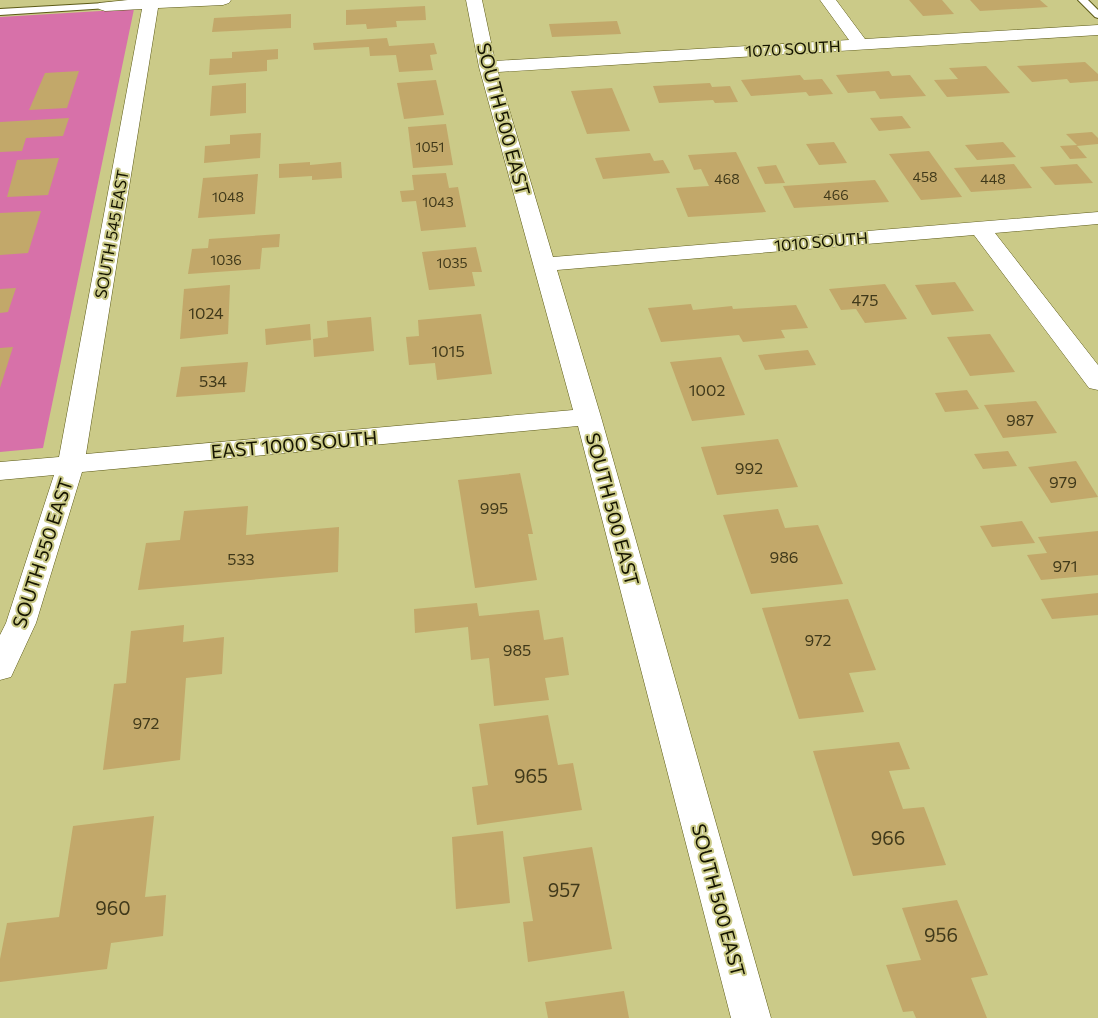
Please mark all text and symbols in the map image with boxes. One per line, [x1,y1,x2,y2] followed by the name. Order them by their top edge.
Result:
[745,36,841,60] street label: 1070 SOUTH
[473,40,535,198] street label: SOUTH 500 EAST
[415,138,445,155] house number: 1051
[90,168,132,300] street label: SOUTH 545 EAST
[913,168,937,185] house number: 458
[714,170,740,187] house number: 468
[980,170,1006,187] house number: 448
[823,186,849,203] house number: 466
[212,188,244,205] house number: 1048
[422,193,454,210] house number: 1043
[773,227,869,255] street label: 1010 SOUTH
[210,251,242,268] house number: 1036
[436,254,468,271] house number: 1035
[852,290,878,309] house number: 475
[188,303,224,322] house number: 1024
[431,341,465,360] house number: 1015
[199,371,227,390] house number: 534
[689,380,725,399] house number: 1002
[1006,410,1034,429] house number: 987
[210,425,378,463] street label: EAST 1000 SOUTH
[582,430,644,588] street label: SOUTH 500 EAST
[735,458,763,477] house number: 992
[1049,472,1077,491] house number: 979
[7,475,77,631] street label: SOUTH 550 EAST
[480,498,508,517] house number: 995
[769,547,799,566] house number: 986
[227,549,255,568] house number: 533
[1053,556,1077,575] house number: 971
[805,630,832,649] house number: 972
[503,640,531,659] house number: 985
[133,713,160,732] house number: 972
[514,764,548,787] house number: 965
[688,821,750,979] street label: SOUTH 500 EAST
[871,826,905,849] house number: 966
[548,878,580,901] house number: 957
[95,896,131,919] house number: 960
[924,923,958,946] house number: 956

